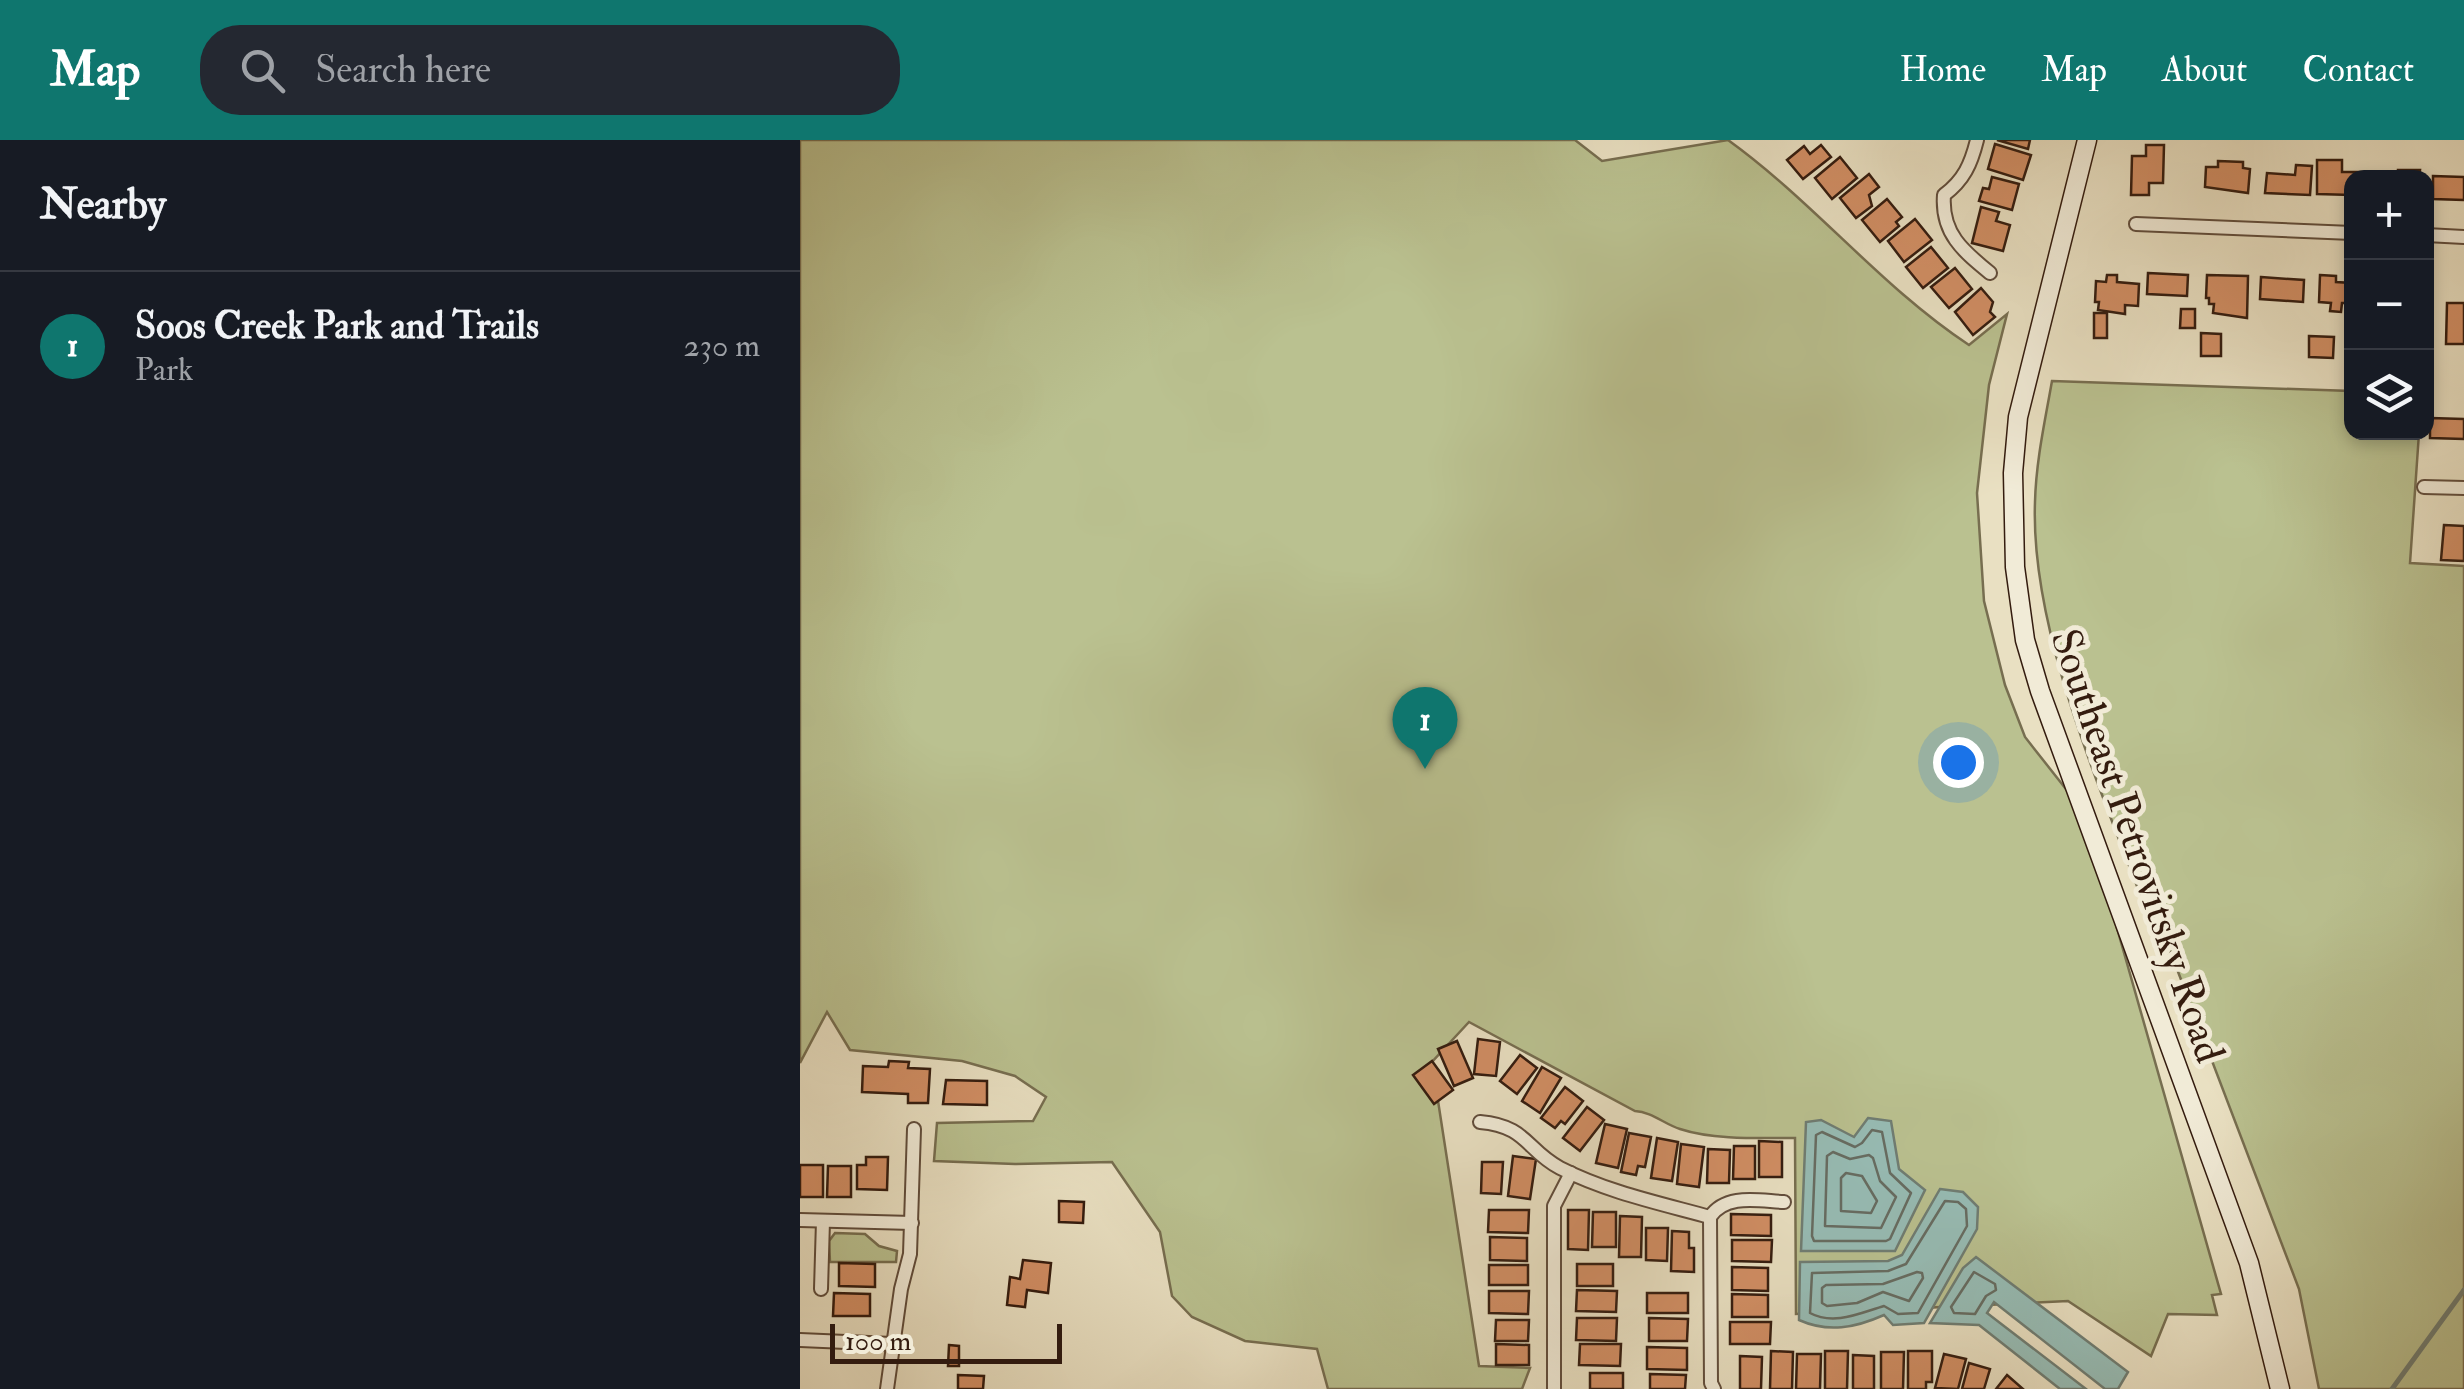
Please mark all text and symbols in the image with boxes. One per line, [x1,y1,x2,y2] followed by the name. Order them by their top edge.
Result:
[200,25,900,115] search box
[50,40,140,100] text: Map
[235,43,290,98] icon: search
[315,46,491,94] text: Search here
[1899,48,1986,92] text: Home
[2041,48,2107,92] text: Map
[2162,48,2247,92] text: About
[2302,48,2414,92] text: Contact
[2344,170,2434,440] map controls
[2344,170,2434,260] button: +
[40,179,166,231] text: Nearby
[2344,260,2434,350] button: −
[135,302,539,350] text: Soos Creek Park and Trails
[67,326,78,366] text: 1
[684,326,760,366] text: 230 m
[135,350,193,390] text: Park
[2344,350,2434,440] button: layers
[2038,623,2236,1070] street label: Southeast Petrovitsky Road
[1392,686,1458,769] pin: 1
[1933,737,1984,788] your location
[830,1319,1062,1364] scale bar
[845,1324,911,1359] text: 100 m

